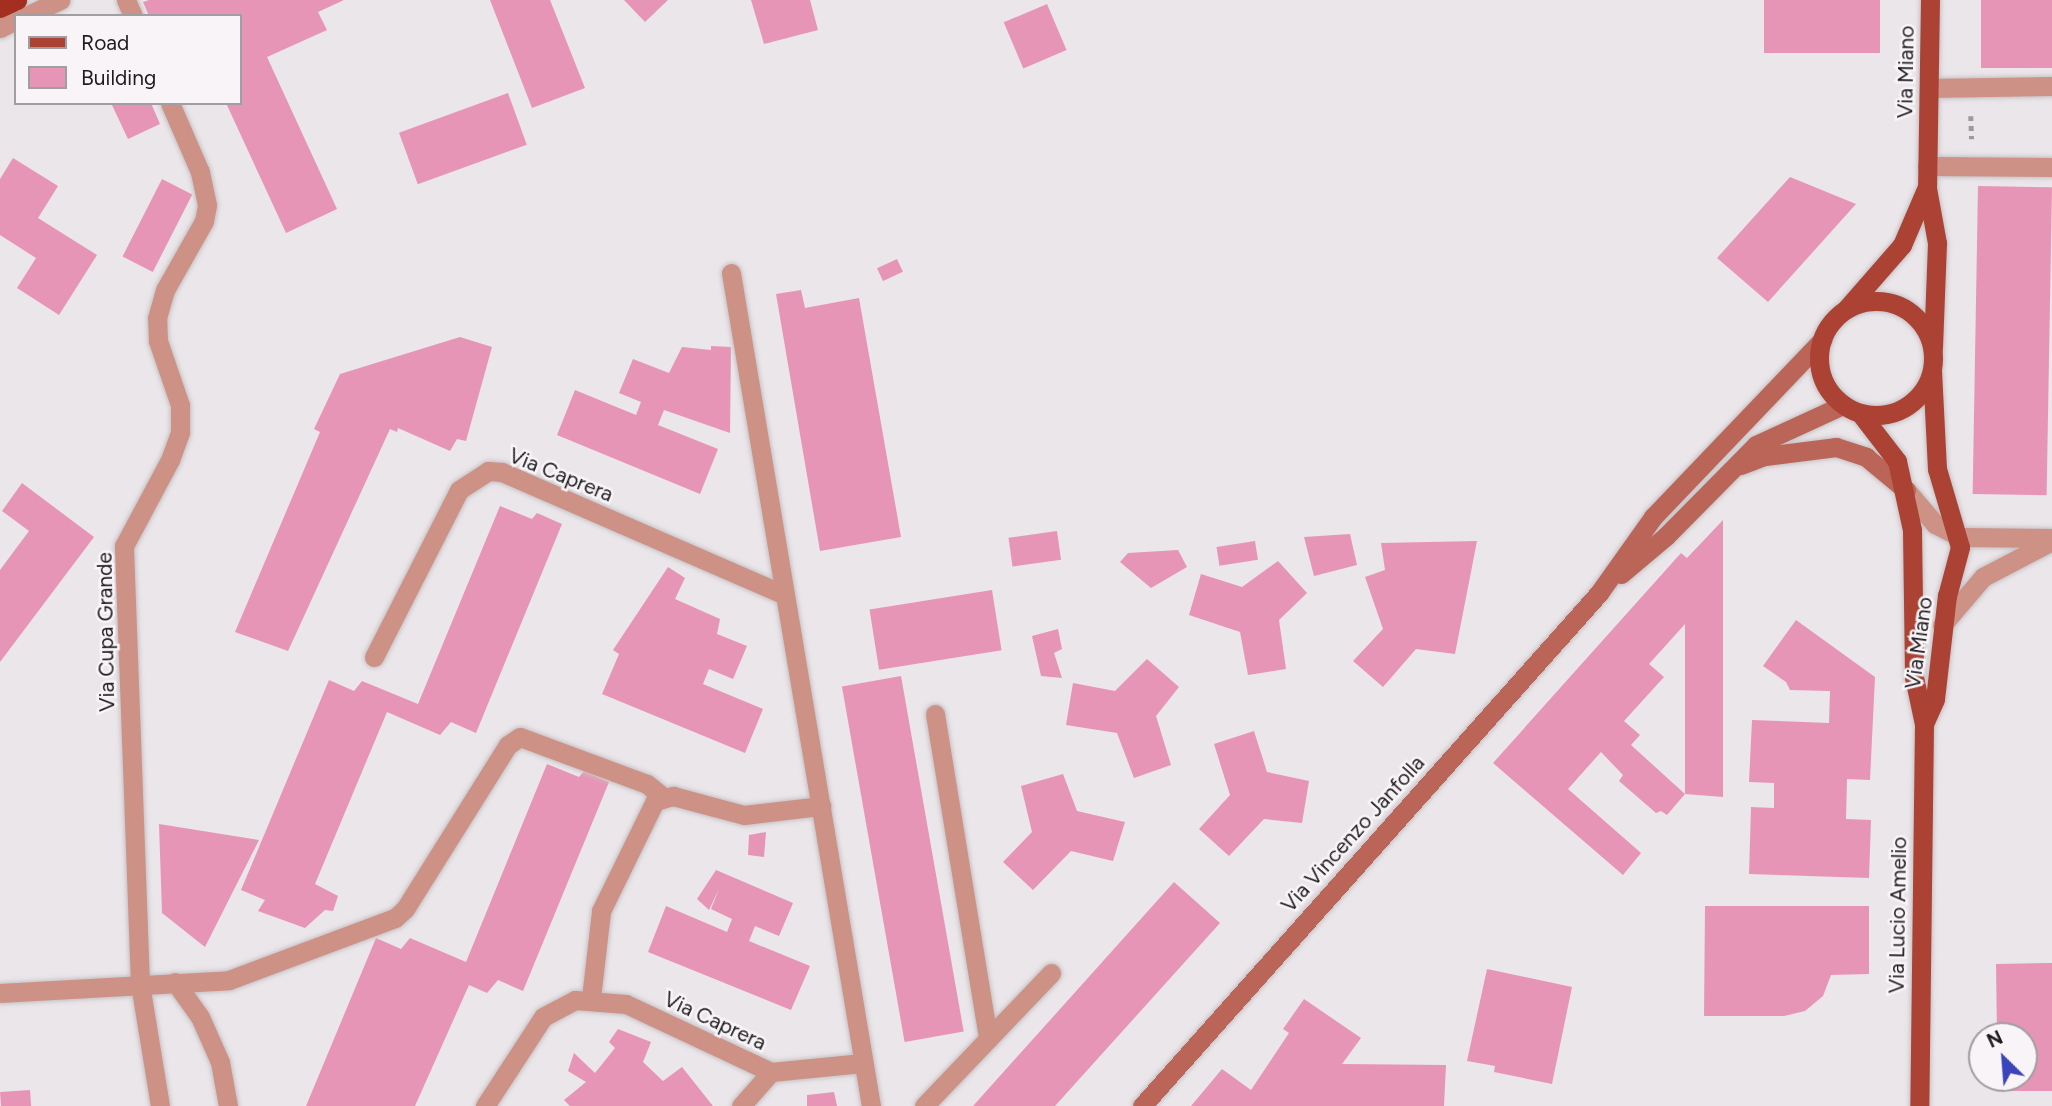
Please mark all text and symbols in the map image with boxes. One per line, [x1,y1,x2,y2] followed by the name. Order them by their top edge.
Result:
[14,14,242,105] legend
[1893,26,1919,118] street label: Via Miano
[81,30,129,55] text: Road
[81,65,156,90] text: Building
[505,443,617,507] street label: Via Caprera
[92,552,120,712] street label: Via Cupa Grande
[1900,595,1938,691] street label: Via Miano
[1276,751,1430,917] street label: Via Vincenzo Janfolla
[1884,836,1912,994] street label: Via Lucio Amelio
[660,986,770,1056] street label: Via Caprera
[1968,1022,2038,1092] north arrow
[1983,1026,2006,1053] text: N

